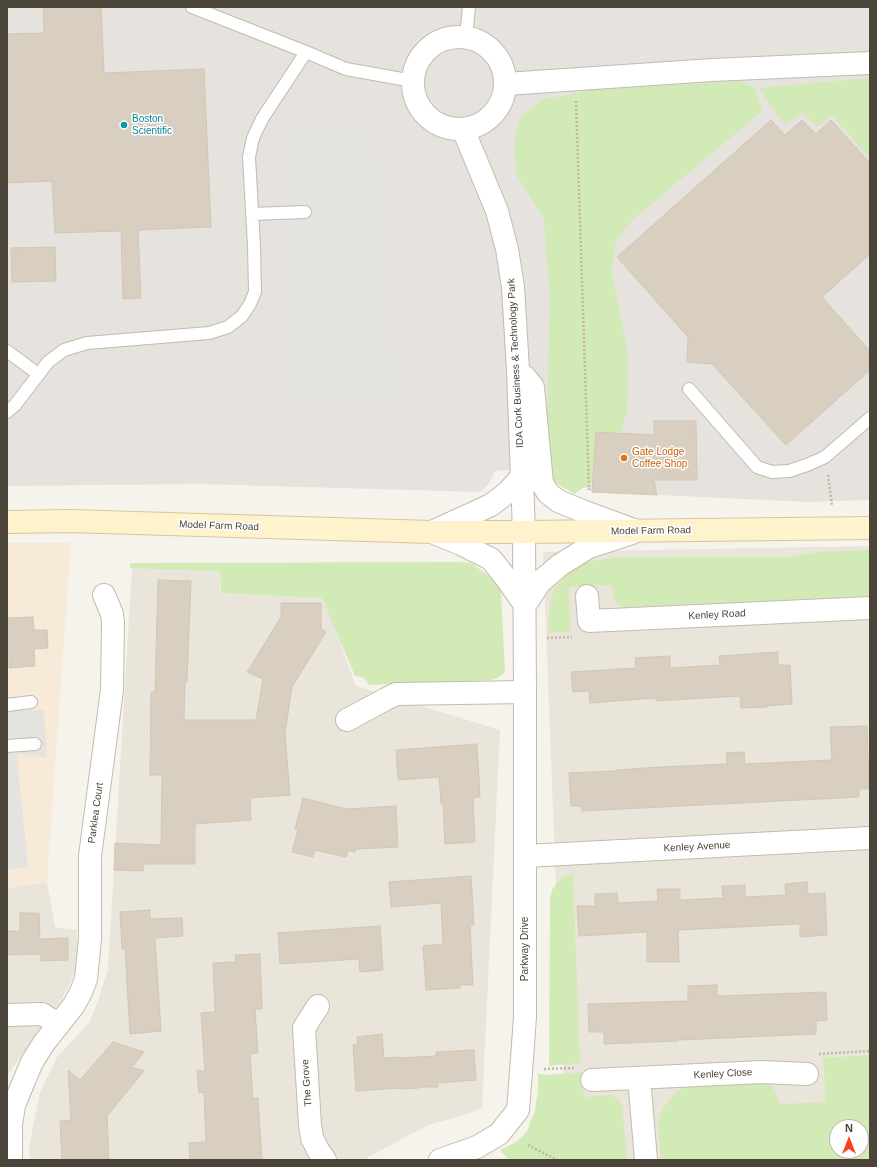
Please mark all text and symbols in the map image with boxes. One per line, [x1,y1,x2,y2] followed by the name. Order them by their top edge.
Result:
[132,113,172,136] place label: Boston Scientific
[119,120,129,130] marker: Boston Scientific
[506,278,526,448] street label: IDA Cork Business & Technology Park
[632,446,687,470] place label: Gate Lodge Coffee Shop
[619,453,629,463] marker: Gate Lodge Coffee Shop
[179,519,259,533] street label: Model Farm Road
[611,524,691,538] street label: Model Farm Road
[688,608,746,622] street label: Kenley Road
[86,782,106,844] street label: Parklea Court
[663,839,731,855] street label: Kenley Avenue
[519,917,531,981] street label: Parkway Drive
[299,1059,315,1107] street label: The Grove
[693,1066,753,1082] street label: Kenley Close
[829,1119,869,1159] north arrow
[845,1122,853,1134] text: N

